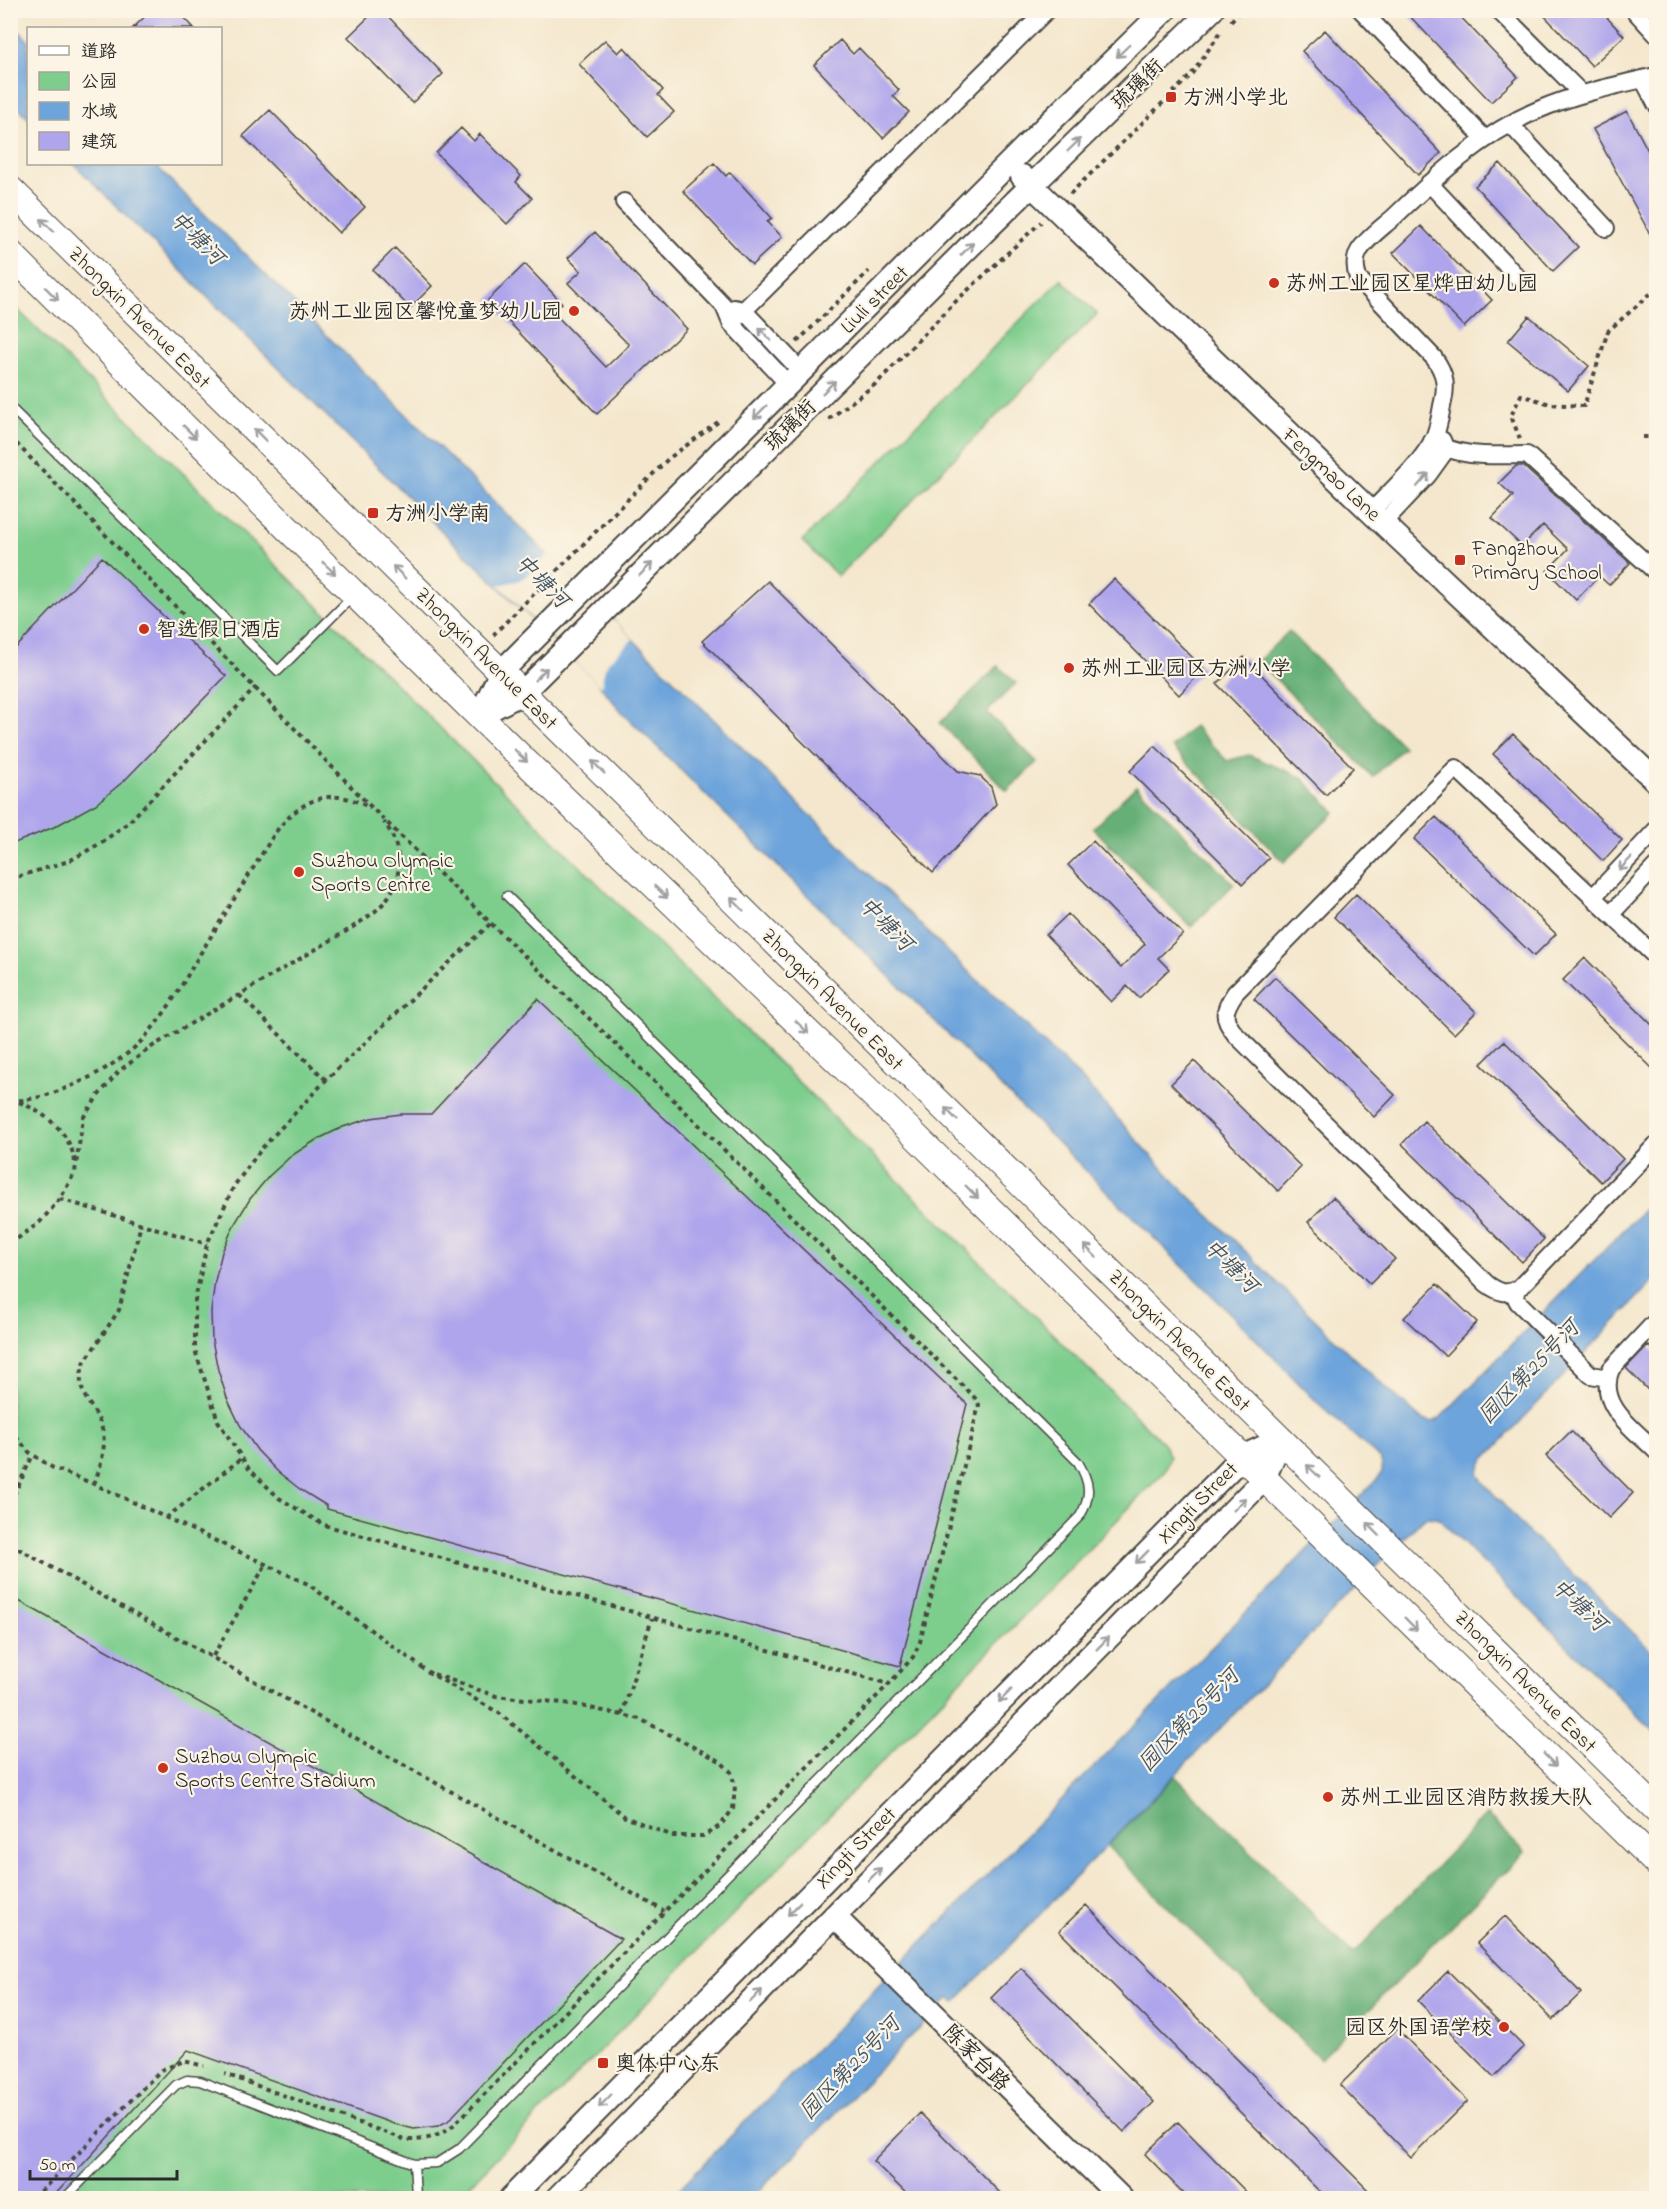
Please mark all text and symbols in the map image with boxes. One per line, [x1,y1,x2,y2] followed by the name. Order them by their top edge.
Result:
[27,27,222,165] legend
[81,40,117,66] text: 道路
[1116,44,1131,59] one-way arrow
[1105,53,1171,118] street label: 琉璃街
[81,70,117,96] text: 公园
[1183,84,1288,114] place label: 方洲小学北
[1164,90,1178,104] marker: 方洲小学北
[81,100,117,126] text: 水域
[81,130,117,156] text: 建筑
[1067,138,1082,153] one-way arrow
[161,204,233,276] water label: 中塘河
[39,217,54,232] one-way arrow
[59,240,217,398] street label: Zhongxin Avenue East
[960,242,974,257] one-way arrow
[834,259,916,341] street label: Liuli street
[1286,270,1538,300] place label: 苏州工业园区星烨田幼儿园
[1267,276,1281,290] marker: 苏州工业园区星烨田幼儿园
[44,286,59,301] one-way arrow
[289,298,562,328] place label: 苏州工业园区馨悦童梦幼儿园
[567,304,581,318] marker: 苏州工业园区馨悦童梦幼儿园
[758,326,773,341] one-way arrow
[821,379,836,394] one-way arrow
[759,394,824,459] street label: 琉璃街
[752,405,767,420] one-way arrow
[1272,421,1387,531] street label: Fengmao Lane
[182,424,197,439] one-way arrow
[253,428,268,443] one-way arrow
[1416,473,1430,488] one-way arrow
[385,500,490,530] place label: 方洲小学南
[366,506,380,520] marker: 方洲小学南
[1471,535,1602,591] place label: Fangzhou Primary School
[506,547,578,619] water label: 中塘河
[1453,553,1467,567] marker: Fangzhou Primary School
[322,561,337,575] one-way arrow
[639,561,654,576] one-way arrow
[392,565,407,580] one-way arrow
[406,581,564,739] street label: Zhongxin Avenue East
[156,616,282,646] place label: 智选假日酒店
[137,622,151,636] marker: 智选假日酒店
[1081,655,1291,685] place label: 苏州工业园区方洲小学
[1062,661,1076,675] marker: 苏州工业园区方洲小学
[534,666,549,681] one-way arrow
[513,749,528,764] one-way arrow
[590,760,605,775] one-way arrow
[311,847,454,901] place label: Suzhou Olympic Sports Centre
[1617,856,1632,871] one-way arrow
[292,865,306,879] marker: Suzhou Olympic Sports Centre
[654,884,669,899] one-way arrow
[850,890,922,962] water label: 中塘河
[729,897,744,911] one-way arrow
[752,922,910,1080] street label: Zhongxin Avenue East
[795,1019,810,1034] one-way arrow
[943,1107,958,1122] one-way arrow
[965,1184,980,1199] one-way arrow
[1195,1232,1267,1304] water label: 中塘河
[1082,1244,1097,1258] one-way arrow
[1099,1263,1257,1421] street label: Zhongxin Avenue East
[1472,1312,1590,1432] water label: 园区第25号河
[1151,1456,1247,1552] street label: Xingti Street
[1306,1463,1321,1478] one-way arrow
[1232,1497,1247,1512] one-way arrow
[1365,1522,1380,1537] one-way arrow
[1135,1550,1150,1565] one-way arrow
[1543,1572,1615,1642] water label: 中塘河
[1445,1604,1603,1762] street label: Zhongxin Avenue East
[1404,1616,1419,1631] one-way arrow
[1095,1636,1110,1650] one-way arrow
[1132,1660,1250,1780] water label: 园区第25号河
[998,1688,1012,1703] one-way arrow
[175,1743,376,1797] place label: Suzhou Olympic Sports Centre Stadium
[1543,1753,1558,1768] one-way arrow
[156,1761,170,1775] marker: Suzhou Olympic Sports Centre Stadium
[1340,1784,1592,1814] place label: 苏州工业园区消防救援大队
[1321,1790,1335,1804] marker: 苏州工业园区消防救援大队
[809,1801,905,1897] street label: Xingti Street
[868,1866,883,1881] one-way arrow
[787,1901,802,1916] one-way arrow
[749,1988,763,2003] one-way arrow
[793,2008,911,2128] water label: 园区第25号河
[1345,2014,1492,2044] place label: 园区外国语学校
[935,2018,1016,2099] street label: 陈家台路
[1497,2020,1511,2034] marker: 园区外国语学校
[615,2050,720,2080] place label: 奥体中心东
[596,2056,610,2070] marker: 奥体中心东
[598,2094,613,2109] one-way arrow
[30,2143,177,2181] scale bar
[39,2153,76,2179] text: 50 m

